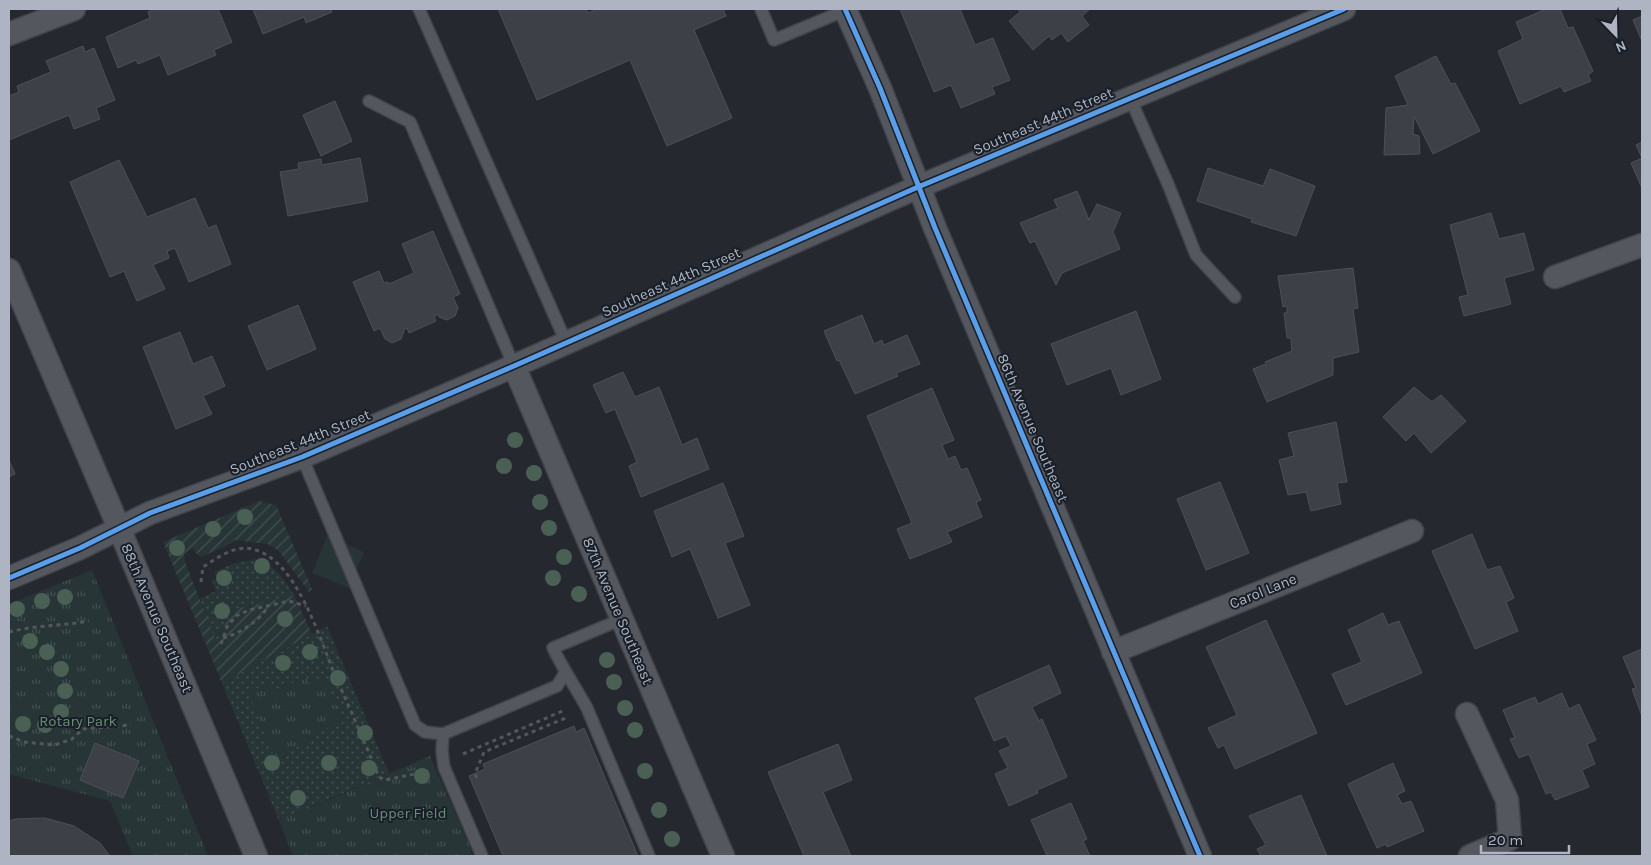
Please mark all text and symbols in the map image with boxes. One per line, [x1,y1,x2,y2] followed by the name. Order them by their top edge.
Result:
[1591,10,1641,60] north arrow
[1613,37,1629,56] text: N
[970,83,1116,159] street label: Southeast 44th Street
[599,243,744,321] street label: Southeast 44th Street
[994,351,1073,505] street label: 86th Avenue Southeast
[227,405,373,478] street label: Southeast 44th Street
[579,535,657,688] street label: 87th Avenue Southeast
[117,541,197,696] street label: 88th Avenue Southeast
[1227,569,1299,613] street label: Carol Lane
[39,712,117,730] park label: Rotary Park
[369,804,447,822] park label: Upper Field
[1481,822,1568,854] scale bar
[1488,831,1523,849] text: 20 m

